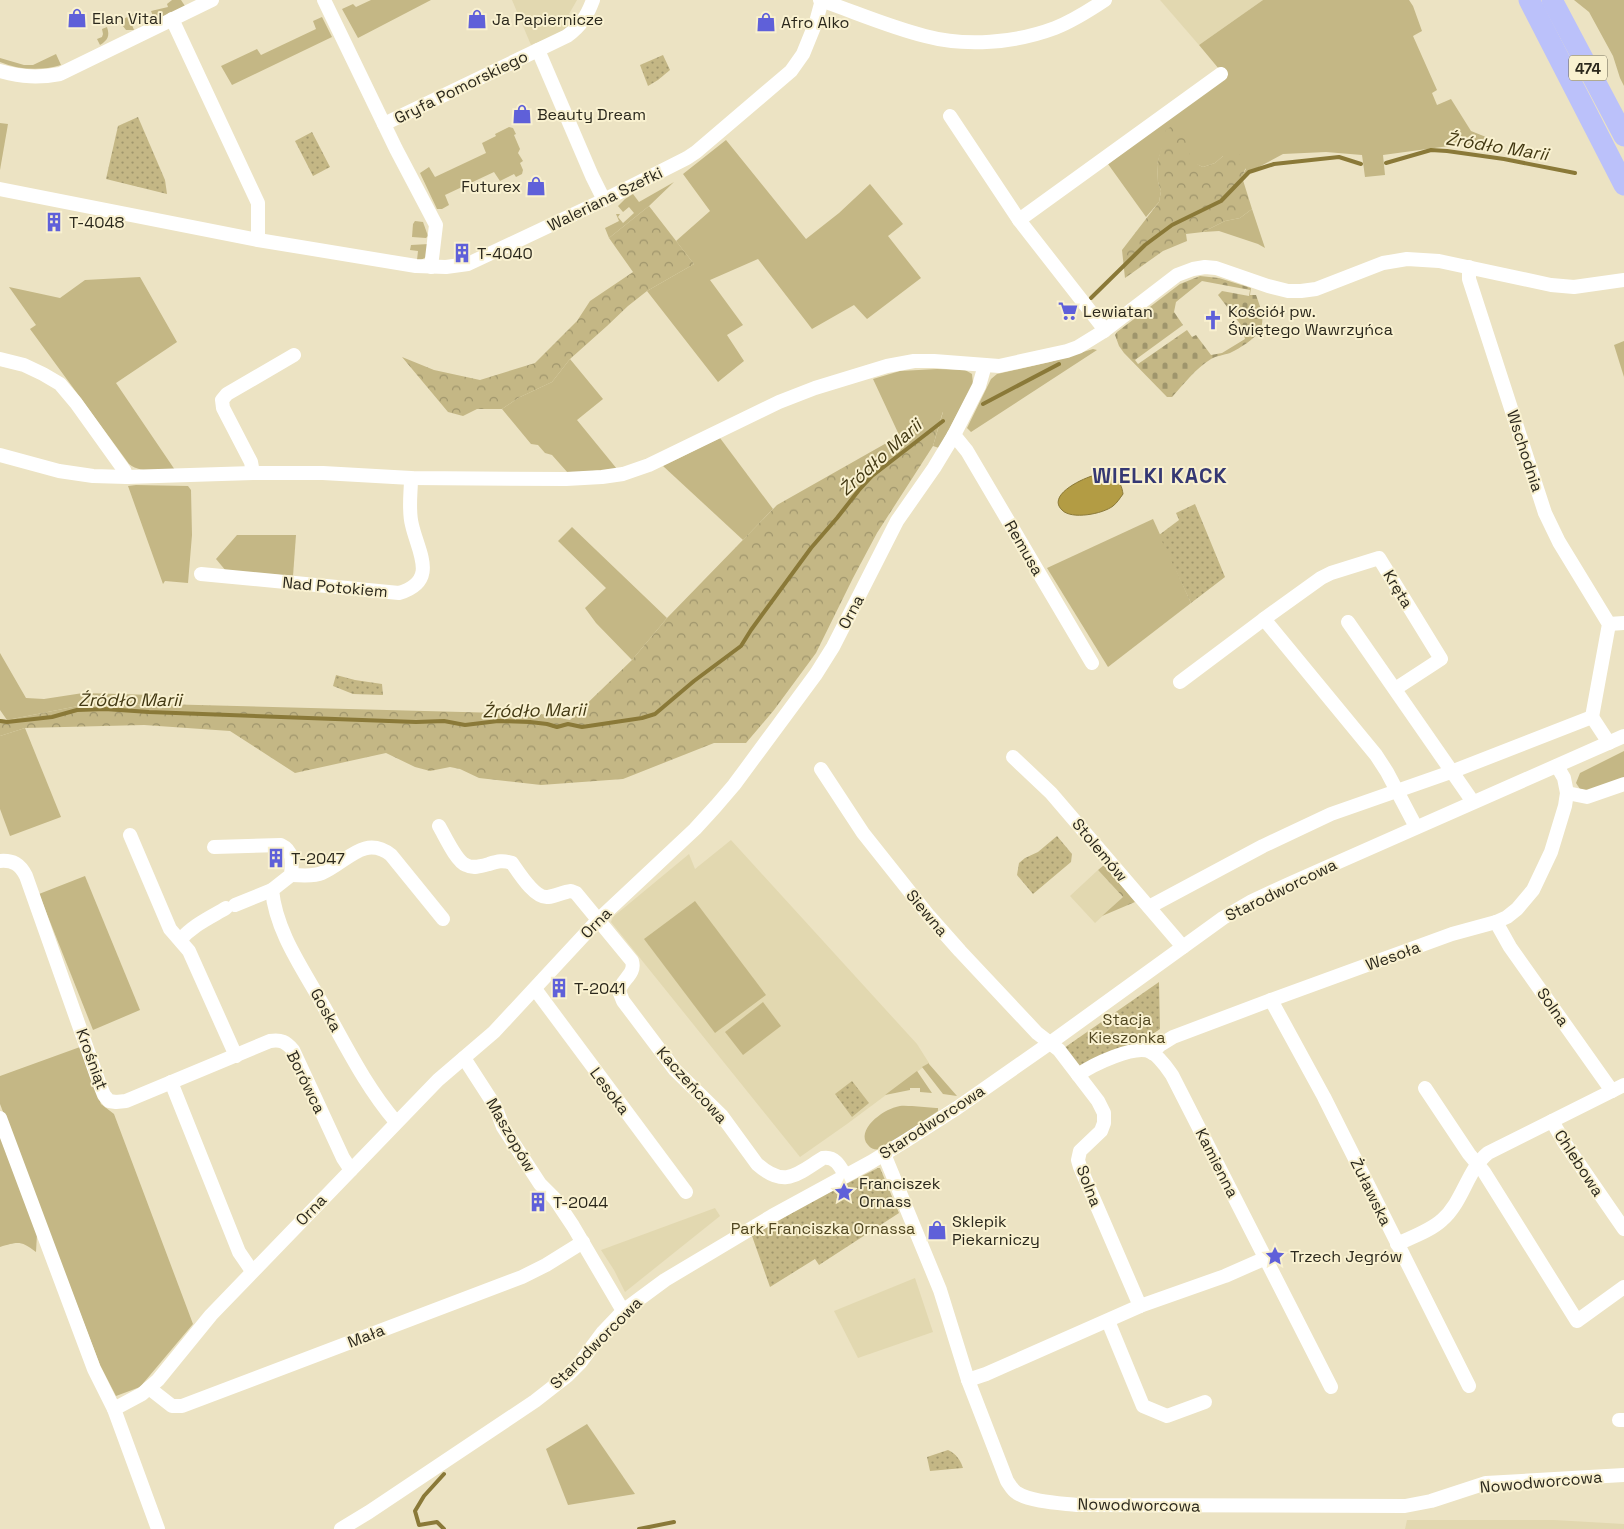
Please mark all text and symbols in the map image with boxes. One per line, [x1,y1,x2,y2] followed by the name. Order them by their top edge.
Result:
[66,7,88,29] shop icon: Elan Vital
[92,8,162,29] place label: Elan Vital
[466,8,488,30] shop icon: Ja Papiernicze
[492,9,603,30] place label: Ja Papiernicze
[755,11,777,33] shop icon: Afro Alko
[781,12,849,33] place label: Afro Alko
[391,46,531,128] street label: Gryfa Pomorskiego
[1569,56,1607,80] road number: 474
[511,103,533,125] shop icon: Beauty Dream
[537,104,646,125] place label: Beauty Dream
[1444,127,1552,166] water label: Źródło Marii
[544,162,666,236] street label: Waleriana Szefki
[525,175,547,197] shop icon: Futurex
[461,176,521,197] place label: Futurex
[43,211,65,233] building icon: T-4048
[69,212,125,233] place label: T-4048
[451,242,473,264] building icon: T-4040
[477,243,533,264] place label: T-4040
[1057,300,1079,322] supermarket icon: Lewiatan
[1083,301,1153,322] place label: Lewiatan
[1228,301,1393,340] place label: Kościół pw. Świętego Wawrzyńca
[1202,309,1224,331] church icon: Kościół pw. Świętego Wawrzyńca
[1502,407,1548,495] street label: Wschodnia
[834,412,928,500] water label: Źródło Marii
[1092,462,1228,489] district label: WIELKI KACK
[1000,517,1048,579] street label: Remusa
[1378,566,1418,612] street label: Kręta
[281,572,389,602] street label: Nad Potokiem
[833,591,869,633] street label: Orna
[78,688,184,711] water label: Źródło Marii
[482,698,589,722] water label: Źródło Marii
[1067,814,1133,886] street label: Stolemów
[265,847,287,869] building icon: T-2047
[291,848,345,869] place label: T-2047
[1222,854,1340,926] street label: Starodworcowa
[901,885,953,941] street label: Siewna
[576,903,616,943] street label: Orna
[1363,936,1423,976] street label: Wesoła
[548,977,570,999] building icon: T-2041
[574,978,626,999] place label: T-2041
[1532,984,1574,1030] street label: Solna
[306,985,346,1035] street label: Goska
[1089,1009,1165,1048] park label: Stacja Kieszonka
[71,1026,113,1092] street label: Krośniąt
[652,1042,732,1128] street label: Kaczeńcowa
[282,1047,330,1117] street label: Borówca
[585,1063,635,1119] street label: Lesoka
[875,1080,989,1164] street label: Starodworcowa
[481,1094,541,1176] street label: Maszopów
[1191,1125,1243,1201] street label: Kamienna
[1550,1126,1608,1200] street label: Chlebowa
[1346,1155,1396,1229] street label: Żuławska
[1072,1162,1106,1210] street label: Solna
[859,1173,941,1212] place label: Franciszek Ornass
[833,1181,855,1203] place icon: Franciszek Ornass
[291,1190,331,1230] street label: Orna
[527,1191,549,1213] building icon: T-2044
[553,1192,608,1213] place label: T-2044
[952,1211,1040,1250] place label: Sklepik Piekarniczy
[731,1218,915,1239] park label: Park Franciszka Ornassa
[926,1219,948,1241] shop icon: Sklepik Piekarniczy
[1264,1245,1286,1267] place icon: Trzech Jegrów
[1290,1246,1402,1267] place label: Trzech Jegrów
[546,1293,646,1393] street label: Starodworcowa
[344,1319,388,1353] street label: Mała
[1479,1466,1603,1498] street label: Nowodworcowa
[1077,1493,1201,1517] street label: Nowodworcowa

